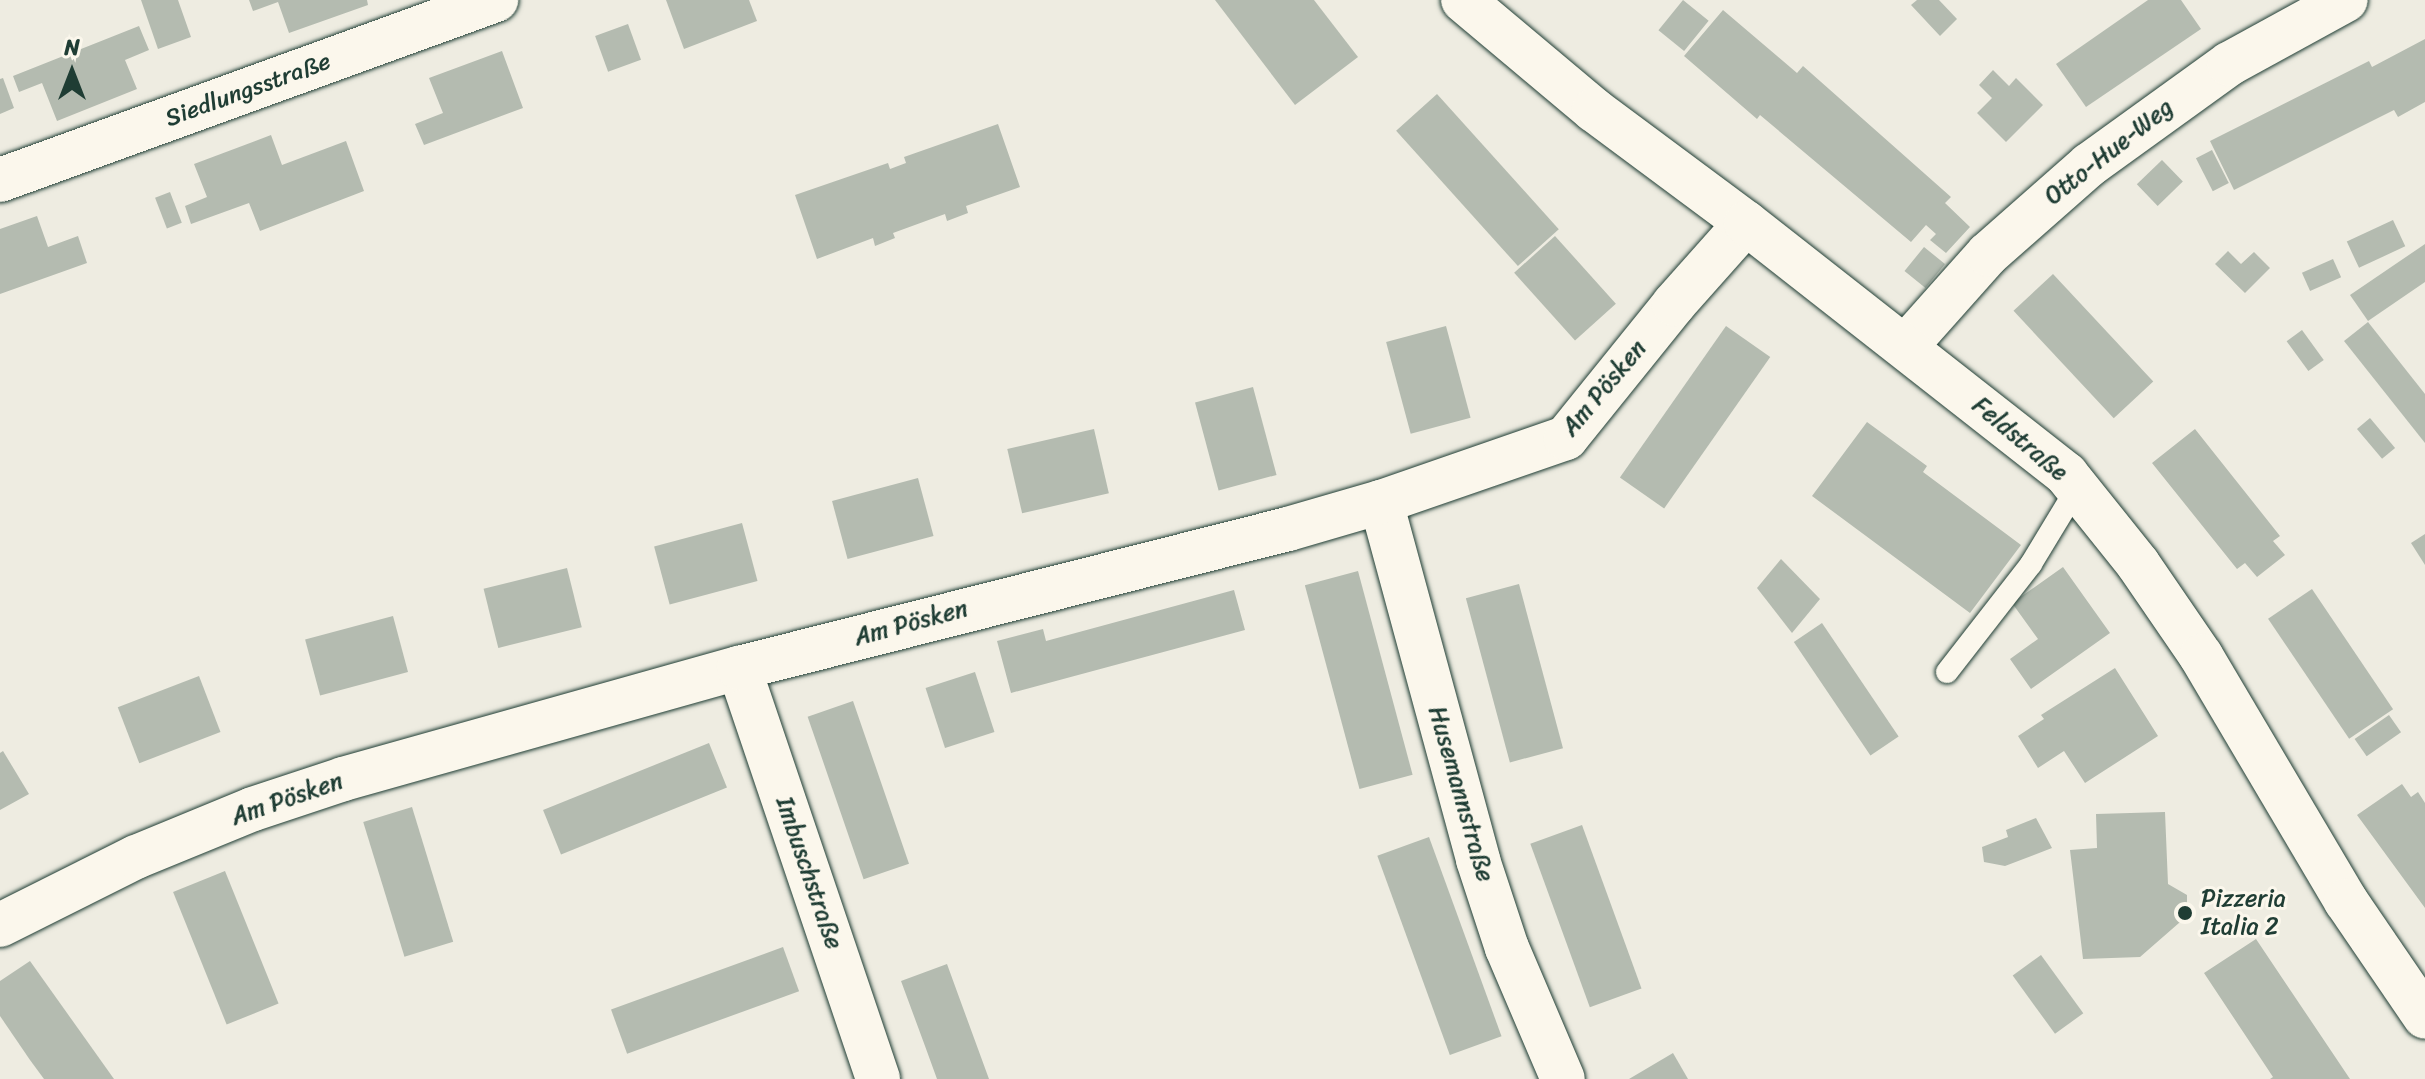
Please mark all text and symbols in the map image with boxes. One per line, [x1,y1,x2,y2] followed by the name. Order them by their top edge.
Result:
[64,28,80,67] text: N
[32,32,112,112] north arrow
[161,47,335,133] street label: Siedlungsstraße
[2039,93,2179,211] street label: Otto-Hue-Weg
[1556,334,1652,442] street label: Am Pösken
[1967,391,2073,487] street label: Feldstraße
[851,594,971,652] street label: Am Pösken
[1422,703,1500,885] street label: Husemannstraße
[227,766,347,832] street label: Am Pösken
[769,793,849,953] street label: Imbuschstraße
[2201,885,2286,941] place label: Pizzeria Italia 2
[2176,904,2194,922] marker: Pizzeria Italia 2

